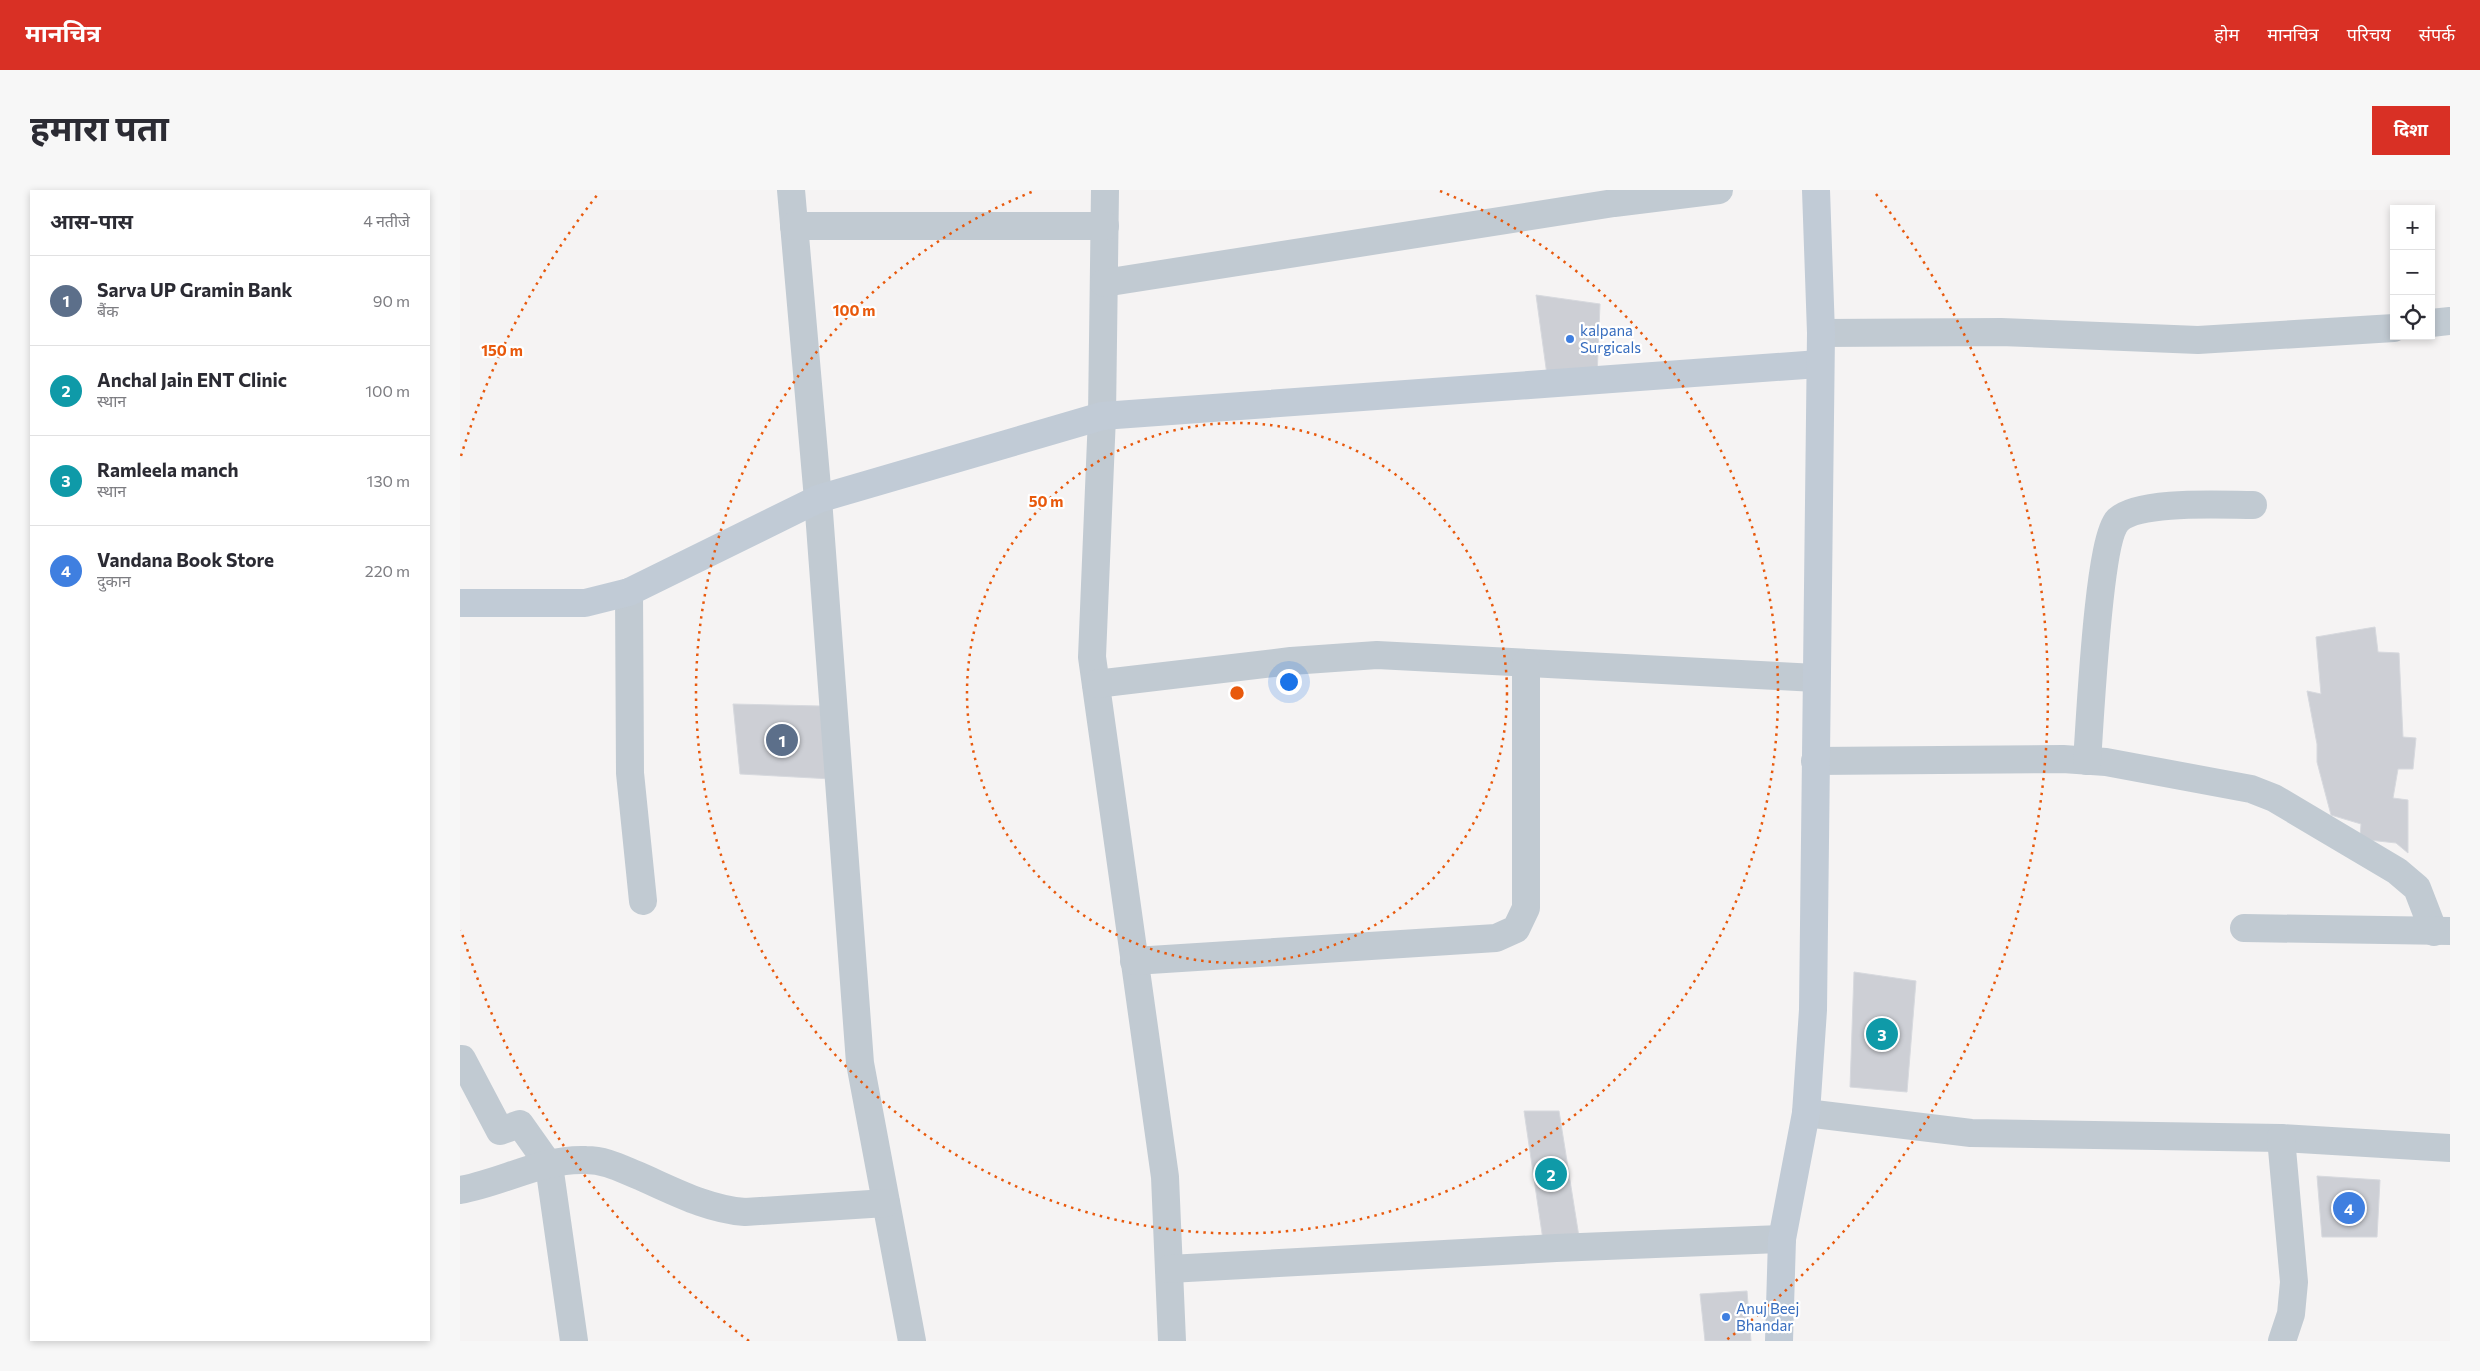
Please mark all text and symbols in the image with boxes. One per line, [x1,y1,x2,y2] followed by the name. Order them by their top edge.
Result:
[25,18,101,47] text: मानचित्र
[2214,23,2239,45] text: होम
[2267,23,2319,45] text: मानचित्र
[2347,23,2391,45] text: परिचय
[2419,23,2455,45] text: संपर्क
[30,105,169,148] text: हमारा पता
[2372,106,2450,155] button: दिशा
[2390,205,2435,340] map controls
[2390,205,2435,250] button: +
[50,208,133,233] text: आस-पास
[363,211,410,230] text: 4 नतीजे
[2390,250,2435,295] button: −
[97,278,292,301] text: Sarva UP Gramin Bank
[62,291,70,310] text: 1
[373,291,410,310] text: 90 m
[2390,295,2435,340] button: locate
[97,301,118,320] text: बैंक
[833,301,875,319] text: 100 m
[1580,321,1641,356] place label: kalpana Surgicals
[1564,333,1576,345] marker: kalpana Surgicals
[481,341,523,359] text: 150 m
[97,368,287,391] text: Anchal Jain ENT Clinic
[61,381,71,400] text: 2
[365,381,410,400] text: 100 m
[97,391,126,410] text: स्थान
[97,458,238,481] text: Ramleela manch
[61,471,71,490] text: 3
[367,471,410,490] text: 130 m
[97,481,126,500] text: स्थान
[1029,492,1063,510] text: 50 m
[97,548,274,571] text: Vandana Book Store
[61,561,71,580] text: 4
[365,561,410,580] text: 220 m
[97,571,131,590] text: दुकान
[1276,669,1302,695] your location
[1228,684,1246,702] centre of rings
[766,721,798,759] pin: 1
[1866,1015,1898,1053] pin: 3
[1535,1155,1567,1193] pin: 2
[2333,1189,2365,1227] pin: 4
[1736,1299,1799,1334] place label: Anuj Beej Bhandar
[1720,1311,1732,1323] marker: Anuj Beej Bhandar

